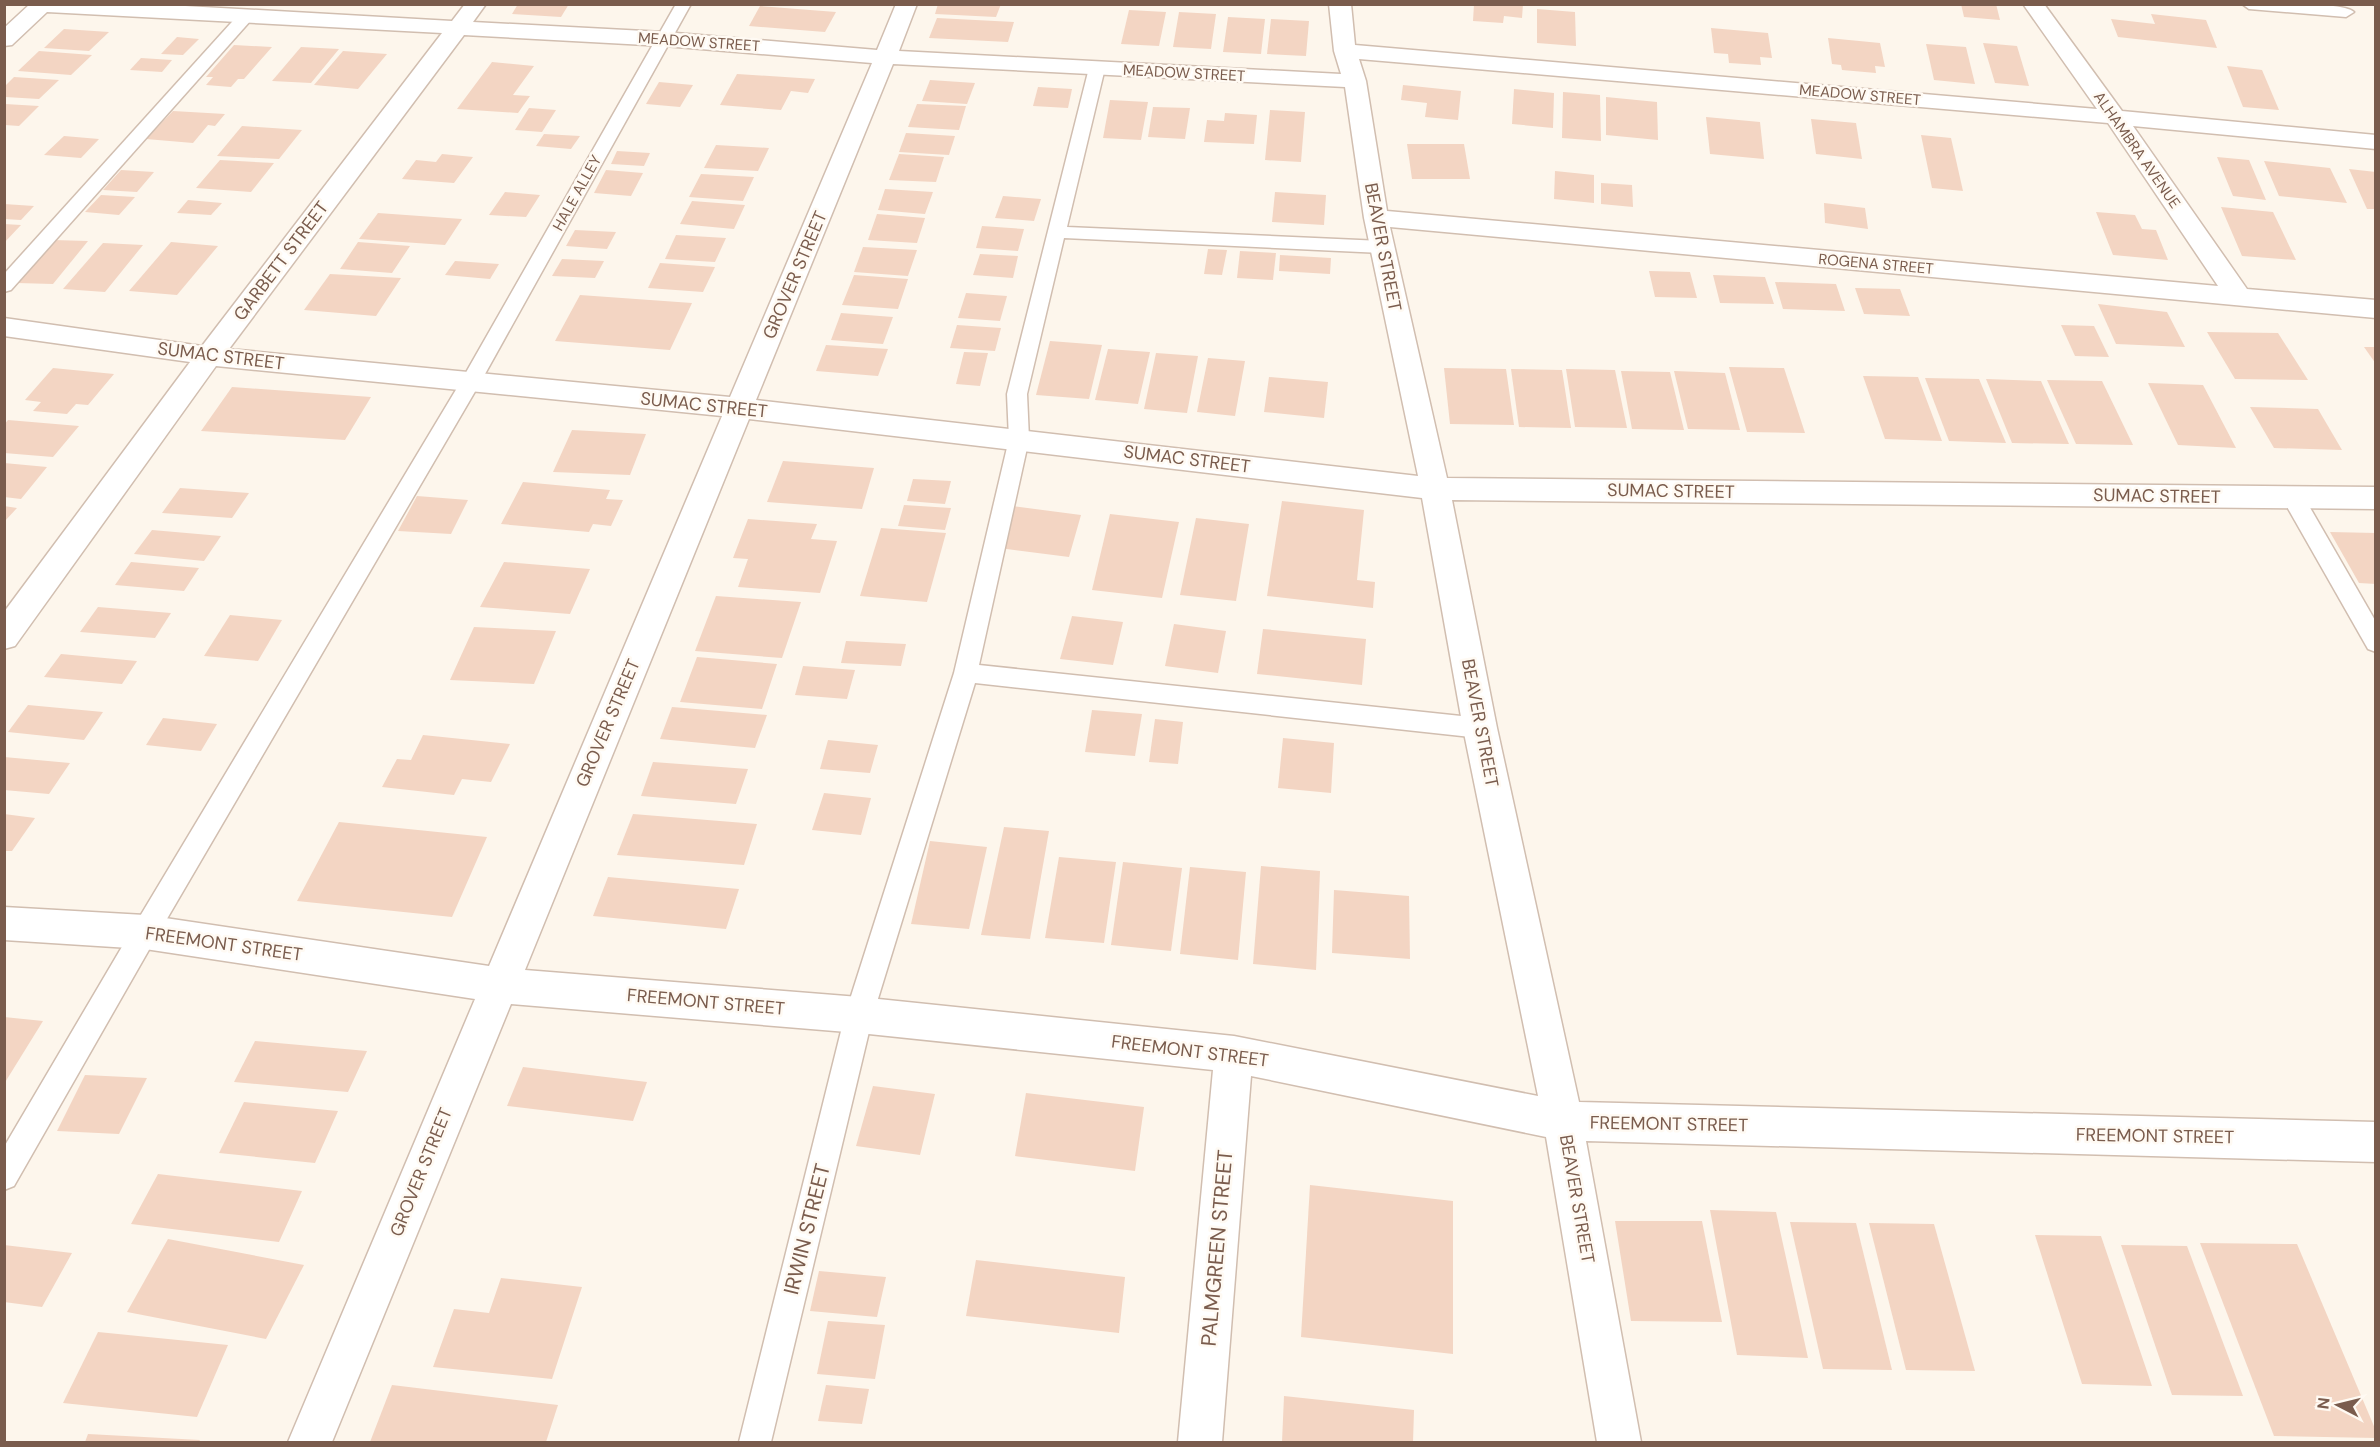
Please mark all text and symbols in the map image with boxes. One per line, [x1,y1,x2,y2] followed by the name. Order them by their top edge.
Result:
[637,28,761,56] street label: MEADOW STREET
[1122,60,1246,86] street label: MEADOW STREET
[1798,80,1922,110] street label: MEADOW STREET
[2089,88,2185,212] street label: ALHAMBRA AVENUE
[548,151,606,234] street label: HALE ALLEY
[1359,181,1407,313] street label: BEAVER STREET
[228,196,334,326] street label: GARBETT STREET
[757,207,833,343] street label: GROVER STREET
[1817,249,1935,279] street label: ROGENA STREET
[156,336,286,376] street label: SUMAC STREET
[639,386,769,424] street label: SUMAC STREET
[1122,439,1252,479] street label: SUMAC STREET
[1607,478,1735,504] street label: SUMAC STREET
[2093,483,2221,509] street label: SUMAC STREET
[570,655,646,791] street label: GROVER STREET
[1456,657,1504,789] street label: BEAVER STREET
[144,921,304,967] street label: FREEMONT STREET
[626,983,786,1021] street label: FREEMONT STREET
[1110,1029,1270,1073] street label: FREEMONT STREET
[384,1104,458,1240] street label: GROVER STREET
[1590,1111,1748,1137] street label: FREEMONT STREET
[2076,1123,2234,1149] street label: FREEMONT STREET
[1554,1133,1600,1265] street label: BEAVER STREET
[1194,1149,1240,1347] street label: PALMGREEN STREET
[777,1160,837,1297] street label: IRWIN STREET
[2308,1375,2368,1435] north arrow
[2312,1396,2335,1410] text: N

